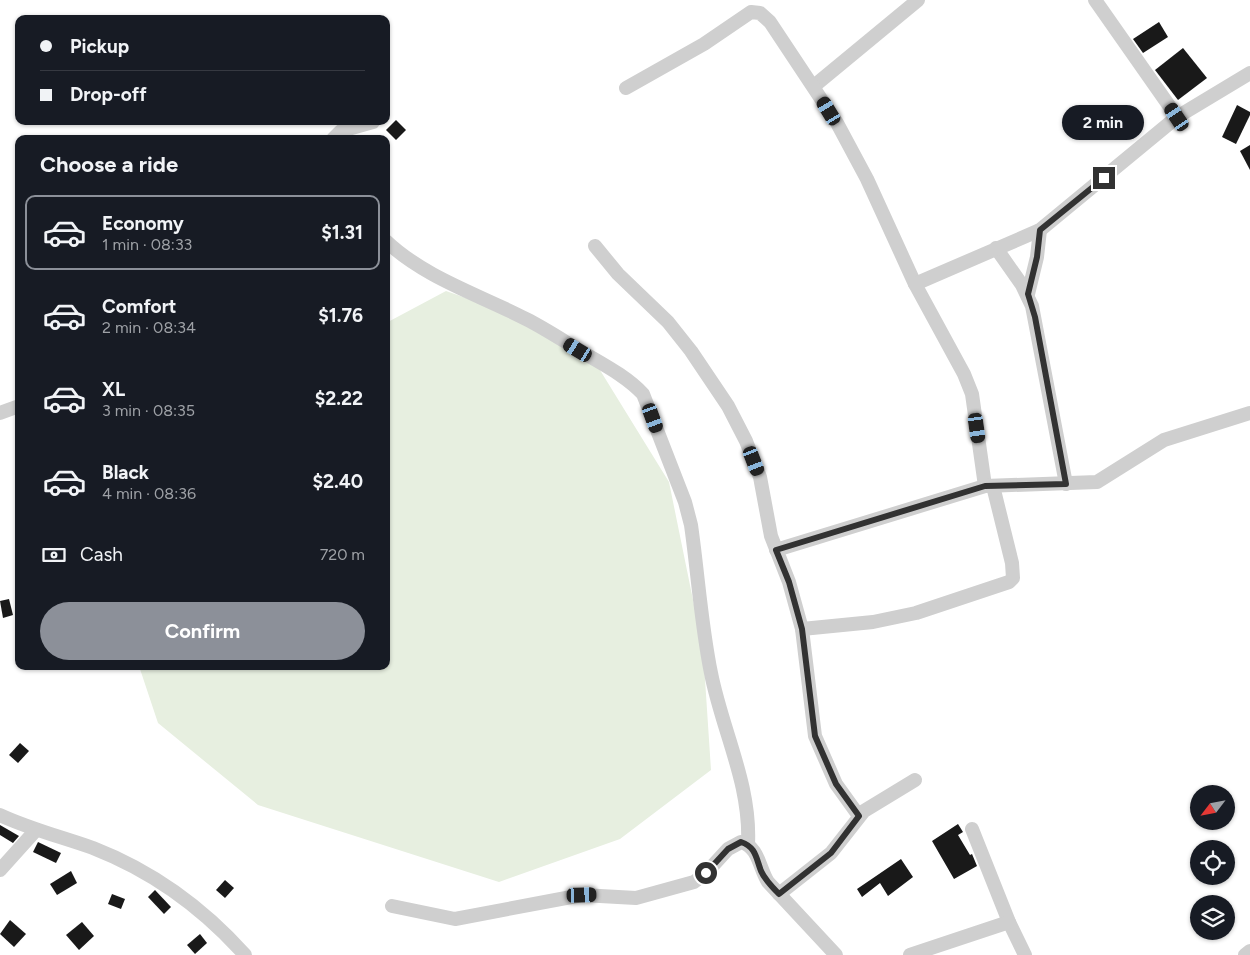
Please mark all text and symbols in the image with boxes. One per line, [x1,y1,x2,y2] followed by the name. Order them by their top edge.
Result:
[70,35,129,58] text: Pickup
[70,83,147,106] text: Drop-off
[814,94,843,128] car
[1162,100,1191,134] car
[1063,106,1145,140] callout: 2 min
[1083,113,1123,132] text: 2 min
[40,151,178,178] text: Choose a ride
[1093,167,1115,189] route end
[42,210,87,255] icon: car
[102,212,184,235] text: Economy
[321,221,363,244] text: $1.31
[102,235,192,254] text: 1 min · 08:33
[42,293,87,338] icon: car
[102,295,177,318] text: Comfort
[318,304,363,327] text: $1.76
[102,318,196,337] text: 2 min · 08:34
[561,336,594,364] car
[42,376,87,421] icon: car
[102,378,125,401] text: XL
[315,387,363,410] text: $2.22
[102,401,195,420] text: 3 min · 08:35
[640,401,665,435] car
[967,412,986,444] car
[741,444,766,478] car
[42,459,87,504] icon: car
[102,461,149,484] text: Black
[312,470,363,493] text: $2.40
[102,484,196,503] text: 4 min · 08:36
[40,541,68,569] icon: cash
[80,543,123,566] text: Cash
[320,545,365,564] text: 720 m
[40,602,365,660] button: Confirm
[1190,785,1235,830] north arrow
[1190,785,1235,940] map controls
[1190,840,1235,885] button: locate
[695,862,717,884] route start
[566,887,597,903] car
[1190,895,1235,940] button: layers

